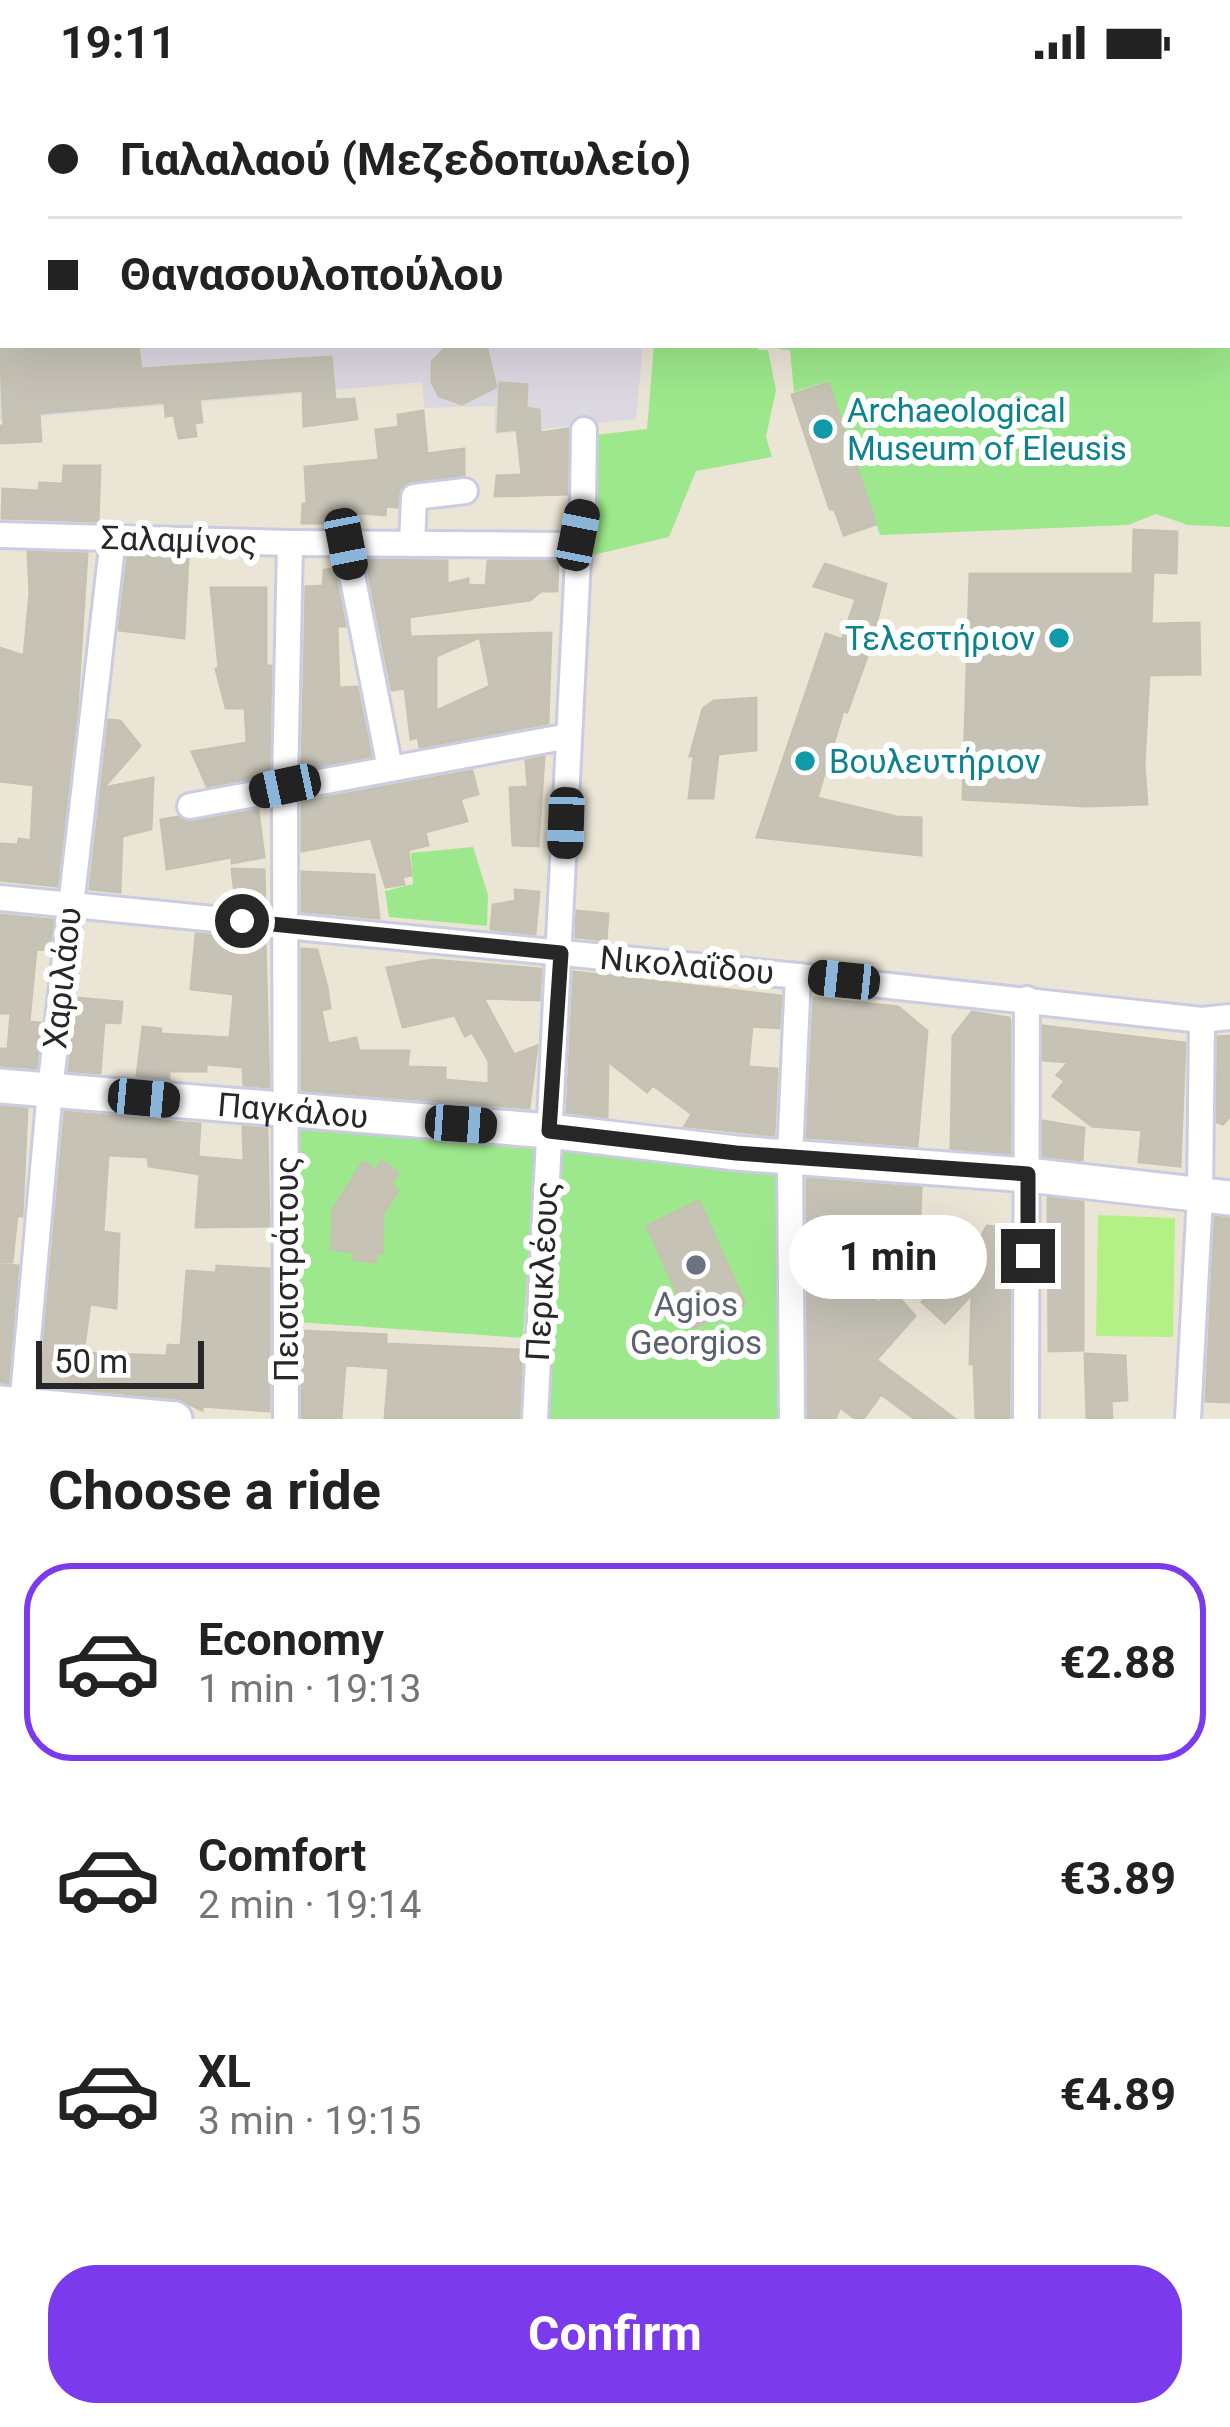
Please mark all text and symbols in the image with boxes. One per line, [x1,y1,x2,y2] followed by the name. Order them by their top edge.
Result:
[60,16,176,69] text: 19:11
[120,133,691,186] text: Γιαλαλαού (Μεζεδοπωλείο)
[120,248,504,301] text: Θανασουλοπούλου
[847,391,1127,468] place label: Archaeological Museum of Eleusis
[810,416,836,442] marker: Archaeological Museum of Eleusis
[553,496,603,574] car
[321,505,371,583] car
[100,518,258,562] street label: Σαλαμίνος
[845,619,1035,658] place label: Τελεστήριον
[1046,625,1072,651] marker: Τελεστήριον
[829,742,1040,781] place label: Βουλευτήριον
[792,748,818,774] marker: Βουλευτήριον
[246,761,324,811] car
[547,786,585,860] car
[215,894,269,948] route start
[35,905,89,1051] street label: Χαριλάου
[598,938,776,992] street label: Νικολαΐδου
[806,958,882,1002] car
[107,1077,181,1119] car
[216,1084,370,1136] street label: Παγκάλου
[424,1104,498,1144] car
[267,1156,306,1382] street label: Πεισιστράτους
[518,1180,566,1362] street label: Περικλέους
[788,1214,986,1298] callout: 1 min
[1001,1229,1055,1283] route end
[839,1234,937,1280] text: 1 min
[683,1252,709,1278] marker: Agios Georgios
[630,1285,762,1362] place label: Agios Georgios
[36,1335,204,1388] scale bar
[54,1342,128,1381] text: 50 m
[48,1459,381,1522] text: Choose a ride
[54,1608,162,1716] icon: car
[198,1613,384,1666] text: Economy
[1060,1636,1176,1689] text: €2.88
[198,1666,421,1712] text: 1 min · 19:13
[54,1824,162,1932] icon: car
[198,1829,366,1882] text: Comfort
[1060,1852,1176,1905] text: €3.89
[198,1882,421,1928] text: 2 min · 19:14
[54,2040,162,2148] icon: car
[198,2045,251,2098] text: XL
[1060,2068,1176,2121] text: €4.89
[198,2098,421,2144] text: 3 min · 19:15
[48,2265,1182,2403] button: Confirm

